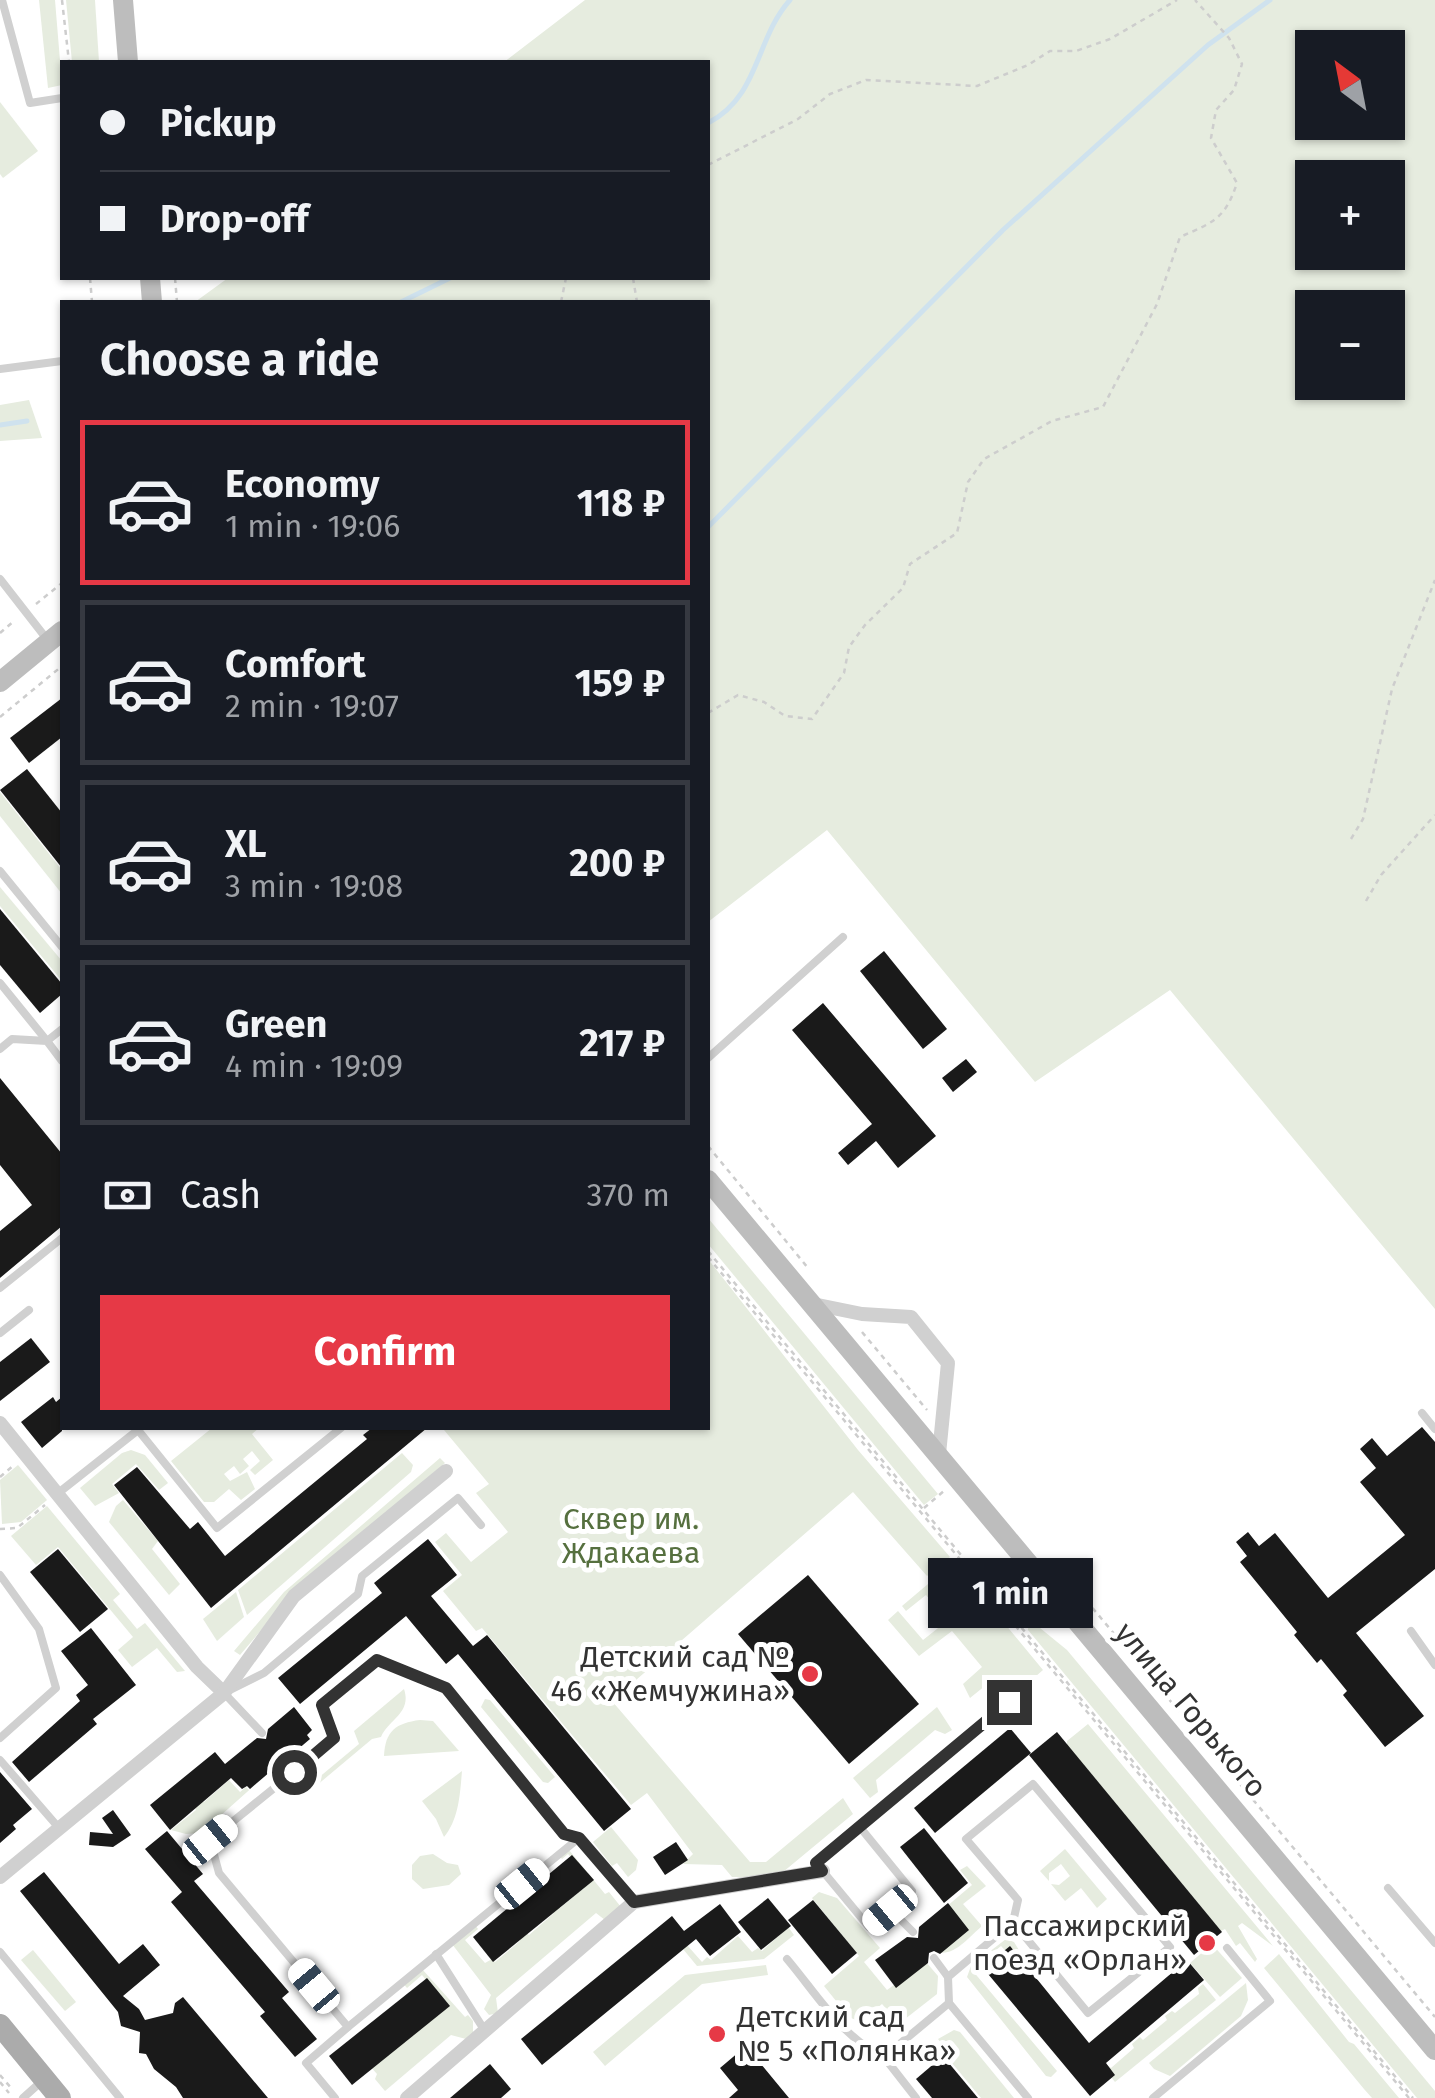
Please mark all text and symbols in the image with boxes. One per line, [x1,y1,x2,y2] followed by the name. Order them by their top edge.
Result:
[1295,30,1405,140] north arrow
[1295,30,1405,400] map controls
[160,100,277,146] text: Pickup
[1295,160,1405,270] button: +
[160,196,308,242] text: Drop-off
[1295,290,1405,400] button: −
[100,333,379,387] text: Choose a ride
[105,458,195,548] icon: car
[225,461,380,507] text: Economy
[577,480,665,526] text: 118 ₽
[225,507,400,545] text: 1 min · 19:06
[105,638,195,728] icon: car
[225,641,366,687] text: Comfort
[575,660,665,706] text: 159 ₽
[225,687,399,725] text: 2 min · 19:07
[105,818,195,908] icon: car
[225,821,267,867] text: XL
[569,840,665,886] text: 200 ₽
[225,867,403,905] text: 3 min · 19:08
[105,998,195,1088] icon: car
[225,1001,328,1047] text: Green
[579,1020,665,1066] text: 217 ₽
[225,1047,403,1085] text: 4 min · 19:09
[100,1168,155,1223] icon: cash
[180,1172,261,1218] text: Cash
[587,1176,670,1214] text: 370 m
[100,1295,670,1410] button: Confirm
[562,1501,700,1571] park label: Сквер им. Ждакаева
[926,1557,1092,1627] callout: 1 min
[972,1574,1049,1612] text: 1 min
[1107,1615,1275,1805] street label: улица Горького
[550,1639,790,1709] place label: Детский сад № 46 «Жемчужина»
[799,1663,821,1685] marker: Детский сад № 46 «Жемчужина»
[987,1680,1032,1725] route end
[272,1750,317,1795] route start
[177,1809,243,1871] car
[489,1853,555,1915] car
[857,1879,923,1941] car
[973,1908,1187,1978] place label: Пассажирский поезд «Орлан»
[1196,1932,1218,1954] marker: Пассажирский поезд «Орлан»
[283,1953,345,2019] car
[736,1999,956,2069] place label: Детский сад № 5 «Полянка»
[706,2023,728,2045] marker: Детский сад № 5 «Полянка»

